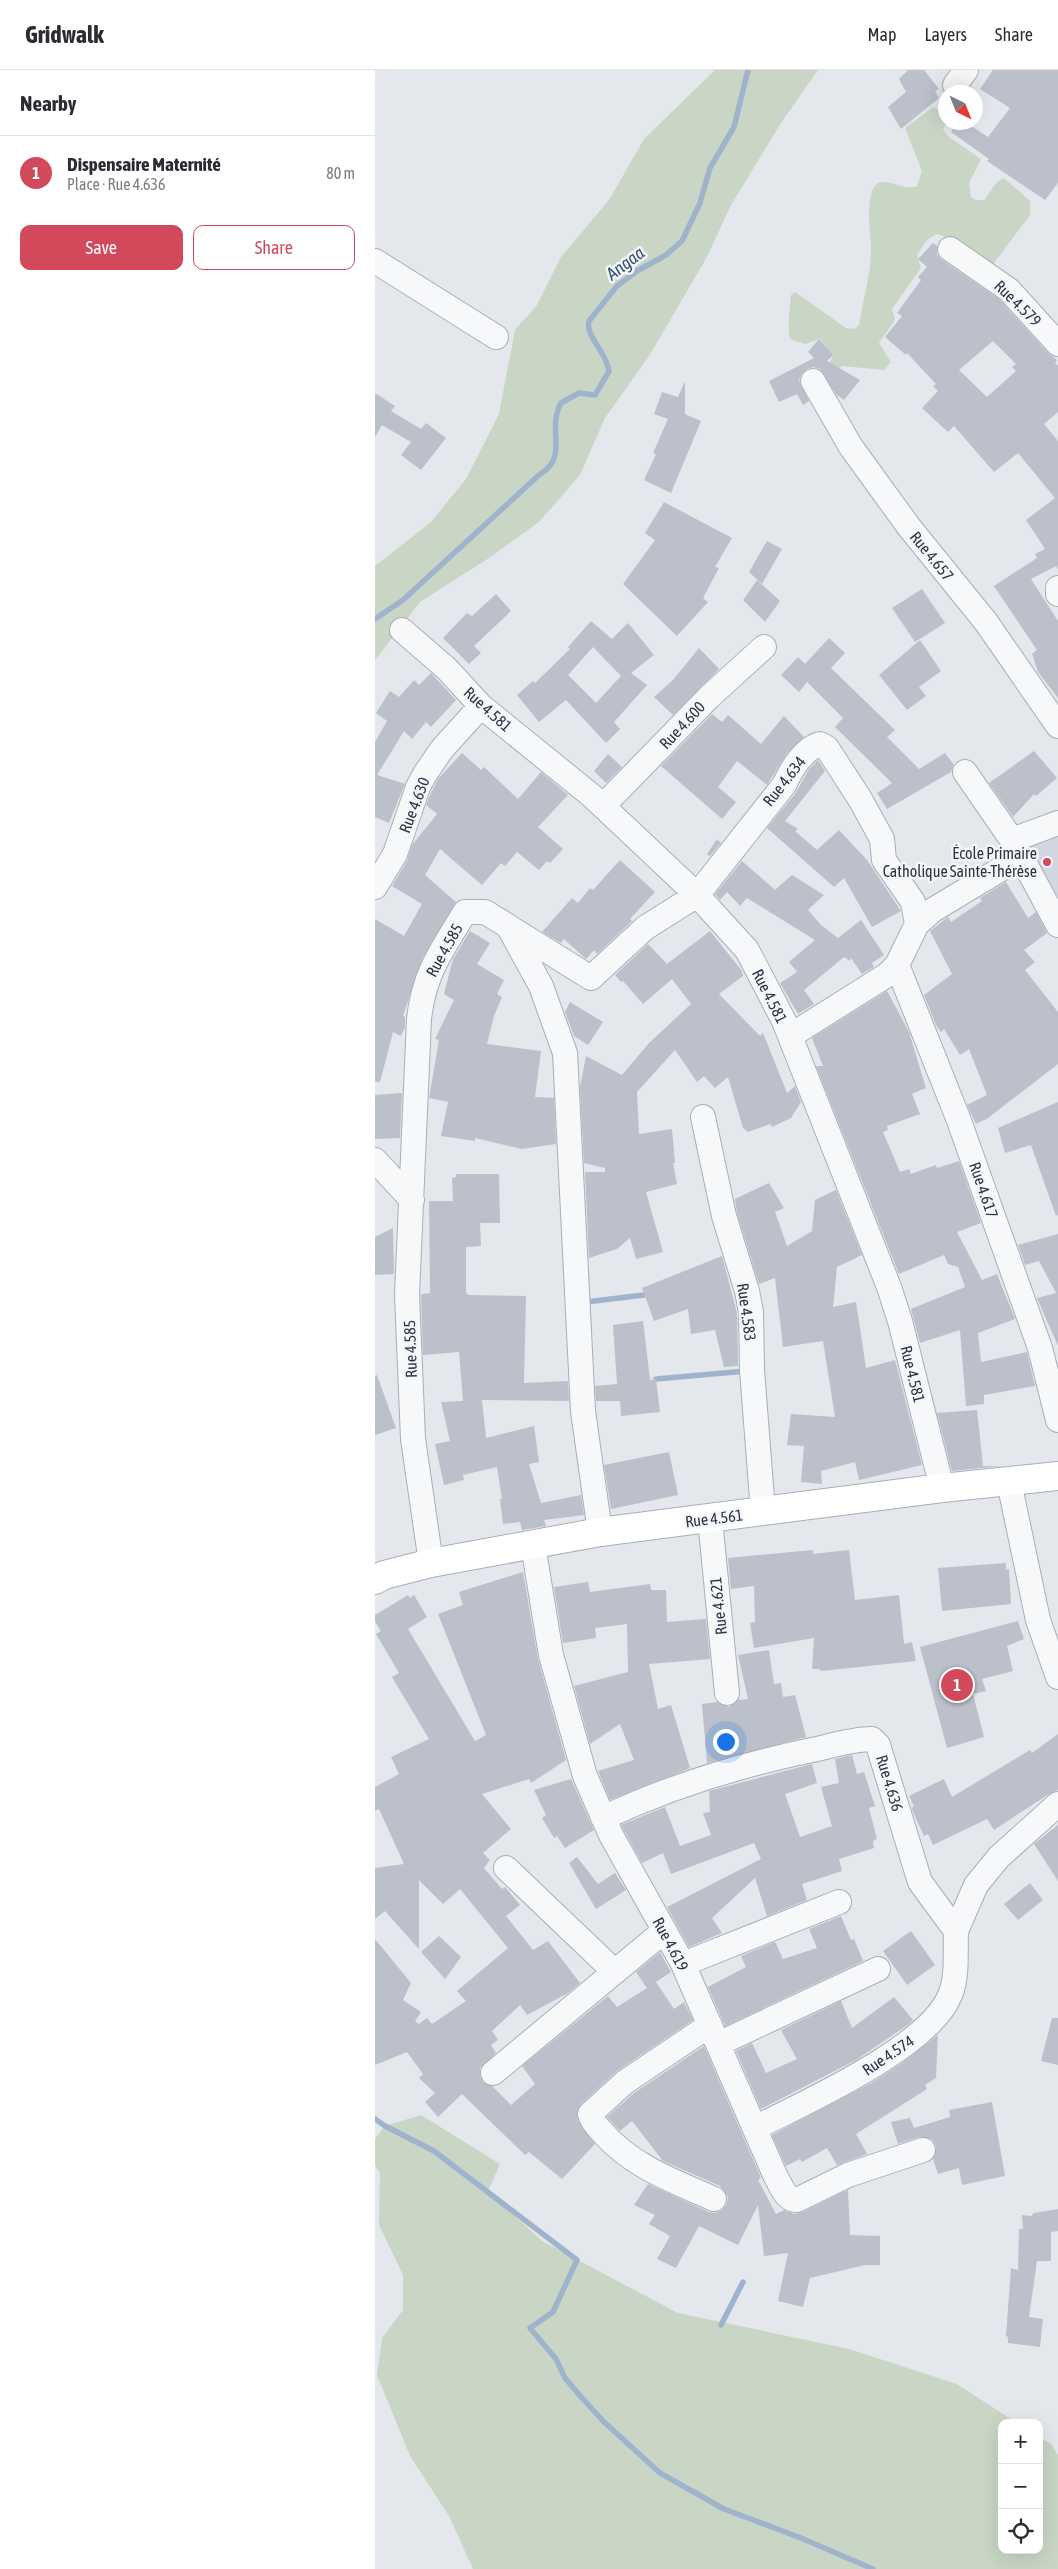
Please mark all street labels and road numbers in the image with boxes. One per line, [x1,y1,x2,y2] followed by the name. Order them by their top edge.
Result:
[991,276,1045,330] street label: Rue 4.579
[907,528,957,584] street label: Rue 4.657
[460,683,516,735] street label: Rue 4.581
[656,698,708,752] street label: Rue 4.600
[759,753,809,809] street label: Rue 4.634
[395,775,433,835] street label: Rue 4.630
[422,920,466,980] street label: Rue 4.585
[749,966,791,1026] street label: Rue 4.581
[966,1160,1002,1220] street label: Rue 4.617
[734,1282,760,1342] street label: Rue 4.583
[400,1320,420,1378] street label: Rue 4.585
[897,1344,929,1404] street label: Rue 4.581
[684,1506,744,1530] street label: Rue 4.561
[706,1576,730,1636] street label: Rue 4.621
[873,1753,907,1813] street label: Rue 4.636
[649,1914,693,1974] street label: Rue 4.619
[859,2031,917,2079] street label: Rue 4.574

